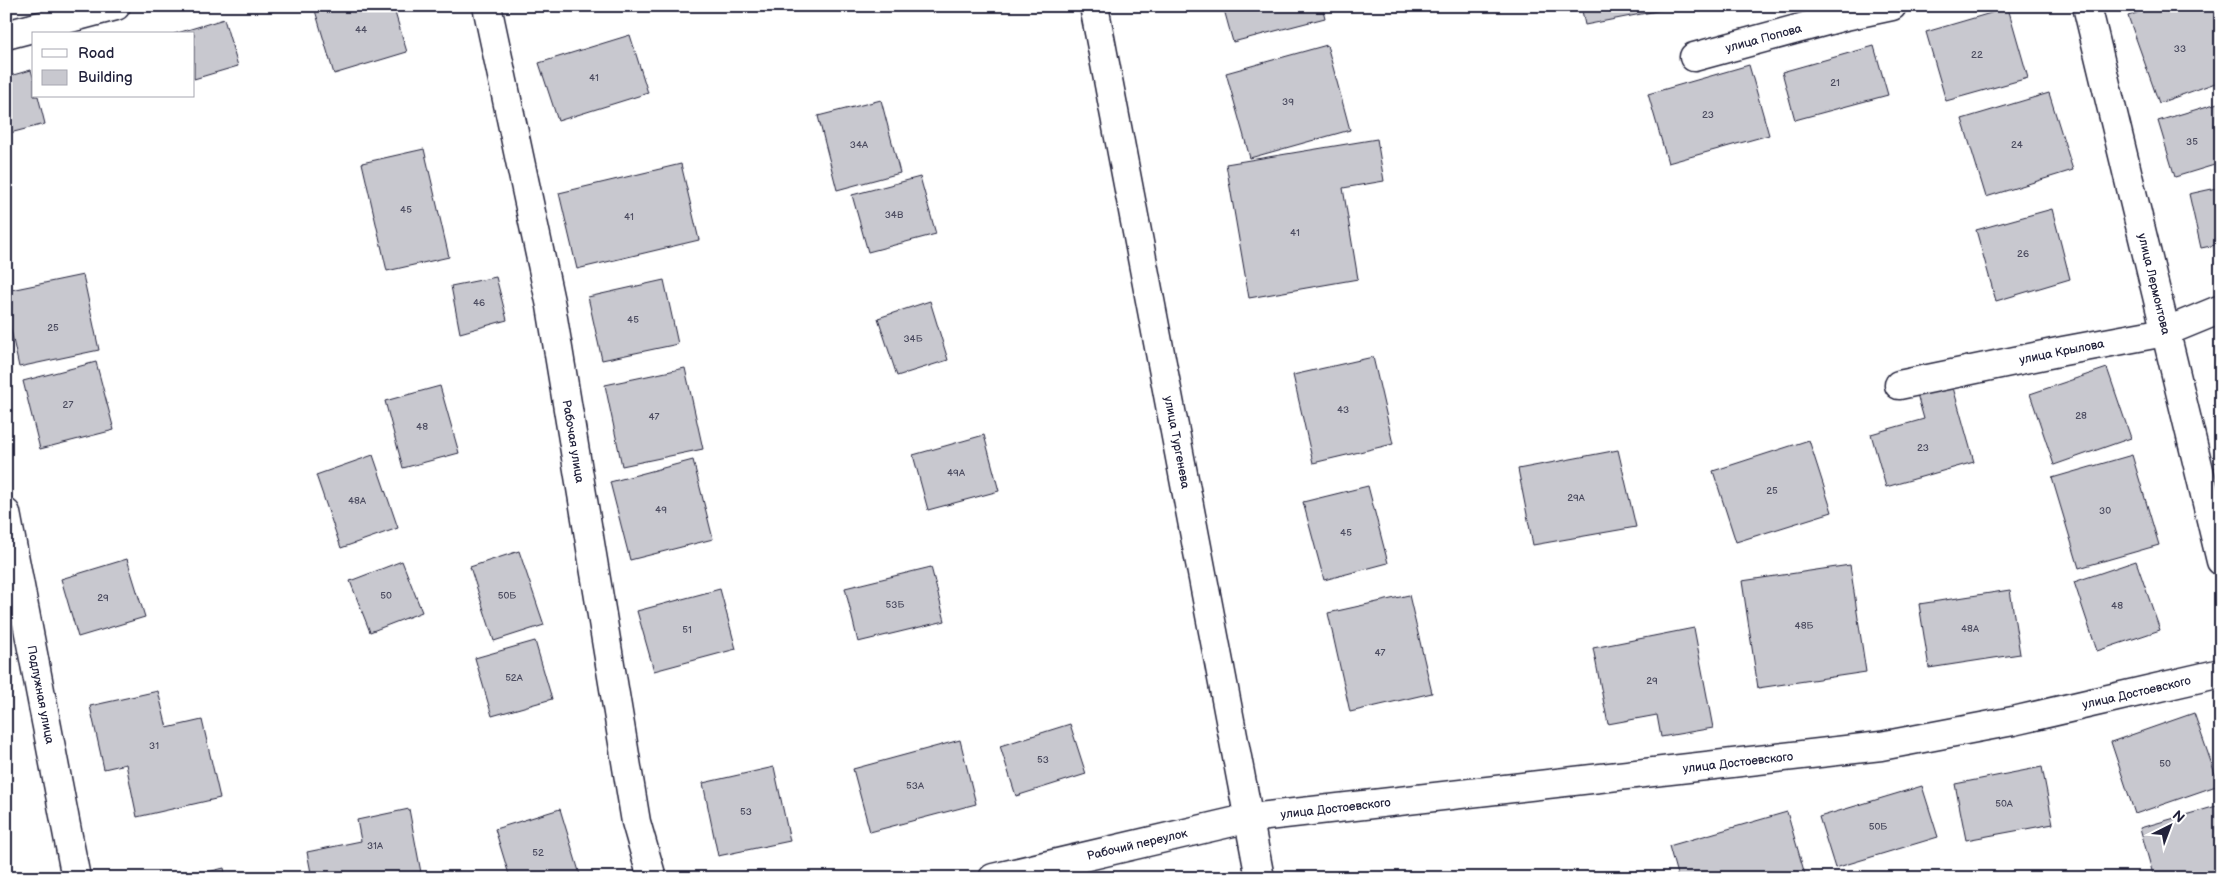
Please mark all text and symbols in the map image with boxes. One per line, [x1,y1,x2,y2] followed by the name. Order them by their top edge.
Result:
[1724,21,1803,56] street label: улица Попова
[355,24,367,36] house number: 44
[32,32,195,98] legend
[2174,43,2186,55] house number: 33
[78,44,114,63] text: Road
[1971,49,1983,61] house number: 22
[78,68,133,87] text: Building
[589,72,599,84] house number: 41
[1830,77,1840,89] house number: 21
[1282,96,1294,108] house number: 39
[1702,109,1714,121] house number: 23
[2186,136,2198,148] house number: 35
[850,139,869,151] house number: 34А
[2011,139,2023,151] house number: 24
[400,204,412,216] house number: 45
[885,209,904,221] house number: 34В
[624,211,634,223] house number: 41
[1290,227,1300,239] house number: 41
[2135,232,2174,336] street label: улица Лермонтова
[2017,248,2029,260] house number: 26
[473,297,485,309] house number: 46
[627,314,639,326] house number: 45
[47,322,59,334] house number: 25
[903,333,923,345] house number: 34Б
[2018,336,2105,367] street label: улица Крылова
[1161,395,1193,490] street label: улица Тургенева
[63,399,73,411] house number: 27
[559,399,588,484] street label: Рабочая улица
[1337,404,1349,416] house number: 43
[2075,410,2087,422] house number: 28
[648,411,660,423] house number: 47
[416,421,428,433] house number: 48
[1917,442,1929,454] house number: 23
[947,467,966,479] house number: 49А
[1766,485,1778,497] house number: 25
[1567,492,1586,504] house number: 29А
[348,495,367,507] house number: 48А
[655,504,667,516] house number: 49
[2099,505,2111,517] house number: 30
[1340,527,1352,539] house number: 45
[380,590,392,602] house number: 50
[498,590,516,602] house number: 50Б
[97,592,109,604] house number: 29
[886,599,904,611] house number: 53Б
[2111,600,2123,612] house number: 48
[1795,620,1813,632] house number: 48Б
[1961,623,1980,635] house number: 48А
[682,624,692,636] house number: 51
[24,644,58,745] street label: Подлужная улица
[1374,647,1386,659] house number: 47
[505,672,524,684] house number: 52А
[2081,673,2192,712] street label: улица Достоевского
[1646,675,1658,687] house number: 29
[149,740,159,752] house number: 31
[1682,749,1794,776] street label: улица Достоевского
[1037,754,1049,766] house number: 53
[2159,758,2171,770] house number: 50
[906,780,925,792] house number: 53А
[1280,795,1391,822] street label: улица Достоевского
[1995,798,2014,810] house number: 50А
[2144,802,2194,852] north arrow
[740,806,752,818] house number: 53
[2169,807,2188,827] text: N
[1869,821,1887,833] house number: 50Б
[1085,825,1189,863] street label: Рабочий переулок
[367,840,384,852] house number: 31А
[532,847,544,859] house number: 52

